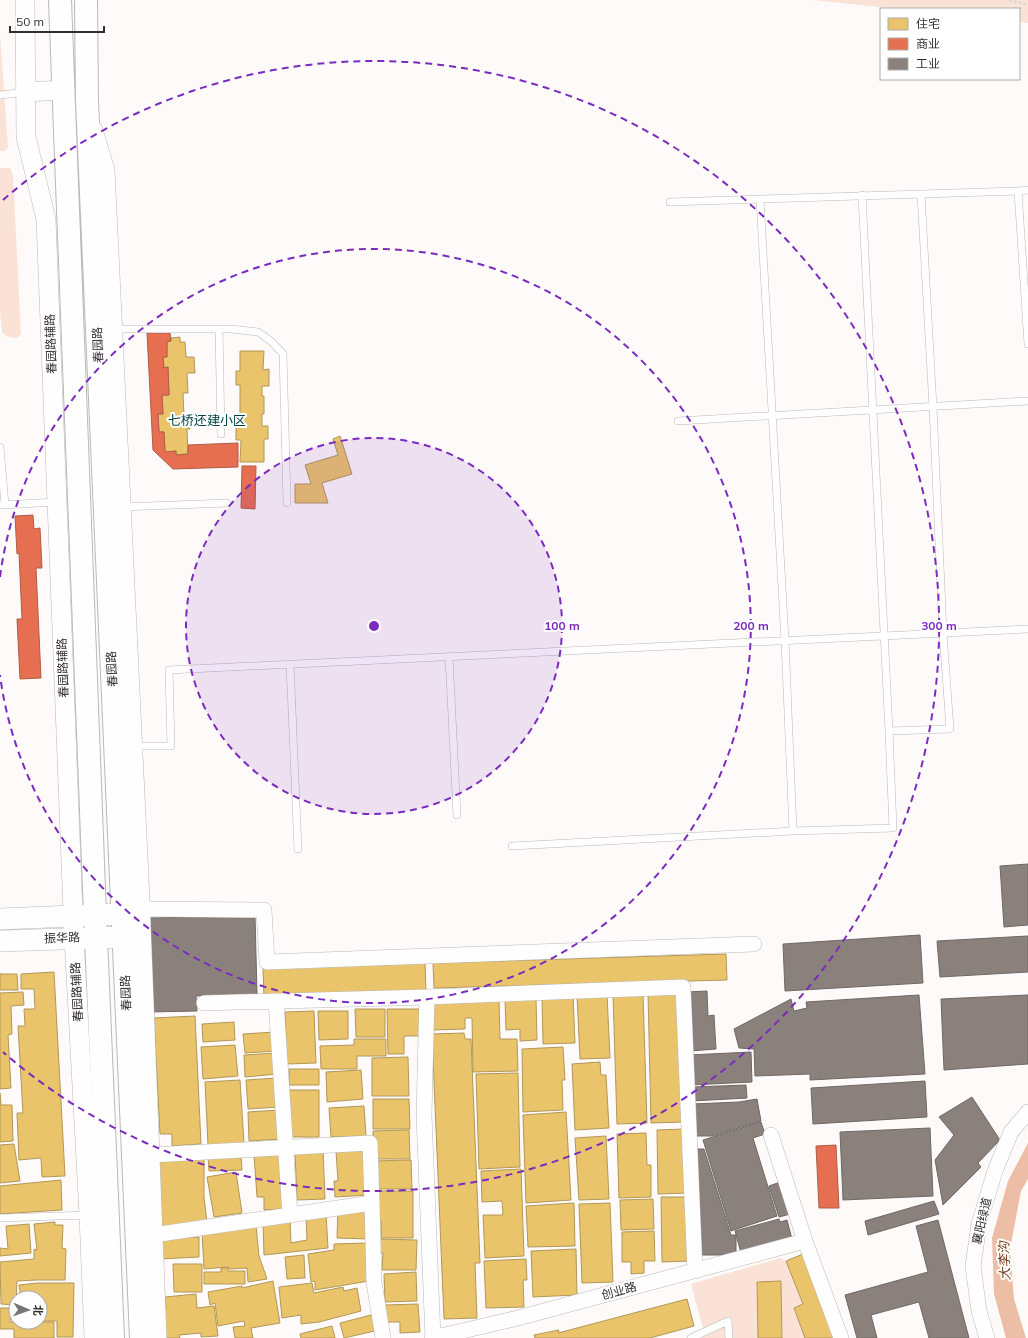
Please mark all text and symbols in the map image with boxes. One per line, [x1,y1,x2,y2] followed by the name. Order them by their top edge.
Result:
[10,8,104,34] scale bar
[880,8,1020,80] legend
[16,14,44,29] text: 50 m
[916,16,940,31] text: 住宅
[916,36,940,51] text: 商业
[916,56,940,71] text: 工业
[42,314,59,374] street label: 春园路辅路
[89,327,106,363] street label: 春园路
[168,412,246,428] district label: 七桥还建小区
[544,618,580,633] text: 100 m
[733,618,769,633] text: 200 m
[921,618,957,633] text: 300 m
[367,619,381,633] centre of rings
[54,638,71,698] street label: 春园路辅路
[103,651,120,687] street label: 春园路
[44,929,80,946] street label: 振华路
[67,962,86,1022] street label: 春园路辅路
[117,975,134,1011] street label: 春园路
[969,1196,994,1246] street label: 襄阳绿道
[995,1239,1013,1281] water label: 大李沟
[600,1279,638,1302] street label: 创业路
[8,1290,48,1330] north arrow
[31,1305,45,1316] text: 北

